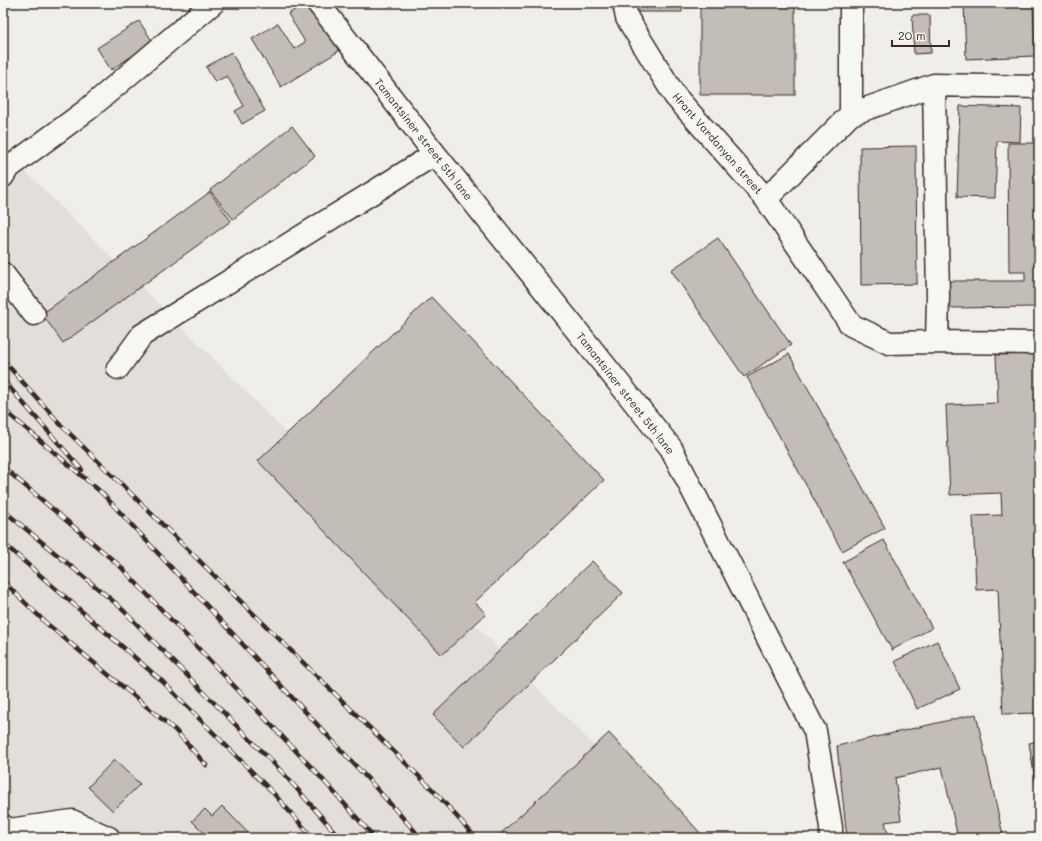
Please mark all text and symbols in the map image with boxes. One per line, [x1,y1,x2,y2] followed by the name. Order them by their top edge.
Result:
[892,22,949,48] scale bar
[898,27,926,43] text: 20 m
[371,75,477,203] street label: Tamantsiner street 5th lane
[670,89,767,197] street label: Hrant Vardanyan street
[573,329,679,457] street label: Tamantsiner street 5th lane

